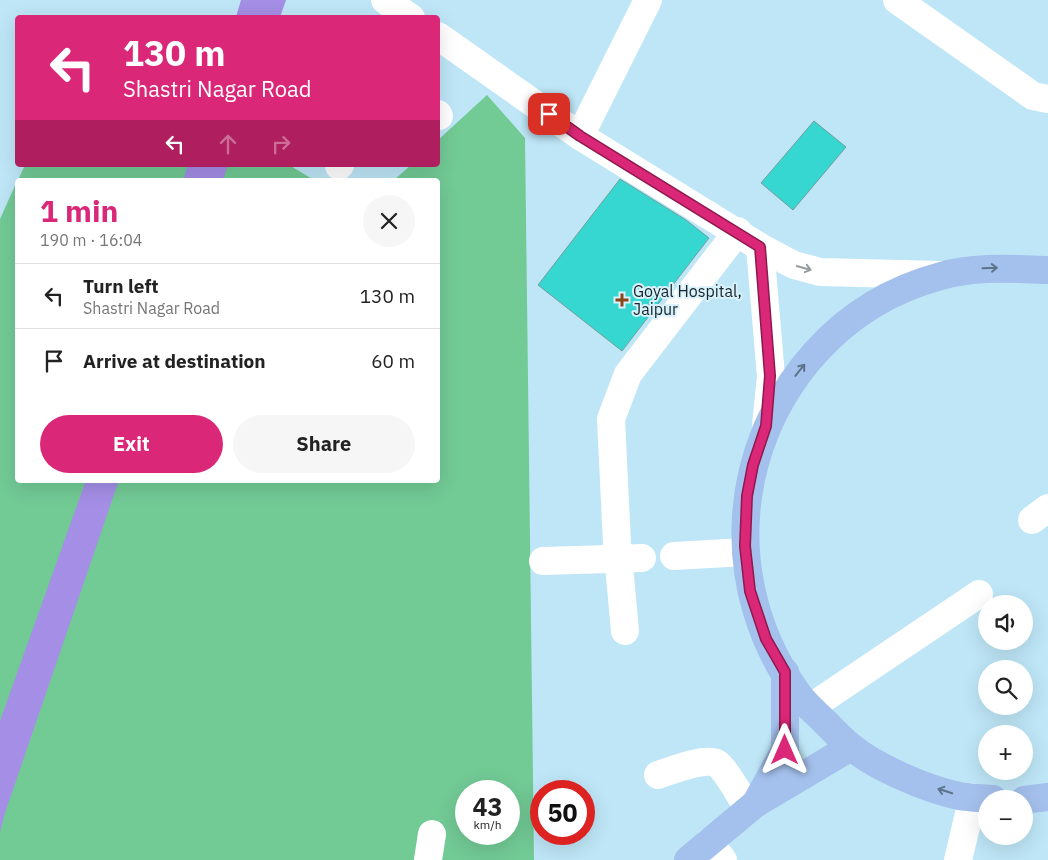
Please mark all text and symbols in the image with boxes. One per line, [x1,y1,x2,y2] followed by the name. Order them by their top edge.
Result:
[123,30,226,76] text: 130 m
[40,35,105,100] icon: left
[123,74,312,103] text: Shastri Nagar Road
[528,93,570,135] pin
[535,100,563,128] icon: arrive
[161,130,189,158] icon: left
[214,130,242,158] icon: ahead
[267,130,295,158] icon: right
[40,191,118,230] text: 1 min
[363,195,415,247] button: close
[40,230,142,250] text: 190 m · 16:04
[796,263,812,273] one-way arrow
[981,264,997,273] one-way arrow
[83,274,159,298] text: Turn left
[633,281,742,319] place label: Goyal Hospital, Jaipur
[40,282,68,310] icon: left
[360,284,415,308] text: 130 m
[615,293,629,307] marker: Goyal Hospital, Jaipur
[83,298,220,318] text: Shastri Nagar Road
[40,347,68,375] icon: arrive
[83,349,266,373] text: Arrive at destination
[371,349,415,373] text: 60 m
[795,364,806,377] one-way arrow
[40,415,223,473] button: Exit
[233,415,415,473] button: Share
[978,595,1033,845] map controls
[978,595,1033,650] button: sound
[978,660,1033,715] button: search
[758,723,810,775] position arrow
[978,725,1033,780] button: +
[530,780,595,845] speed limit sign: 50
[937,786,953,796] one-way arrow
[472,790,503,823] text: 43
[978,790,1033,845] button: −
[473,817,502,832] text: km/h

